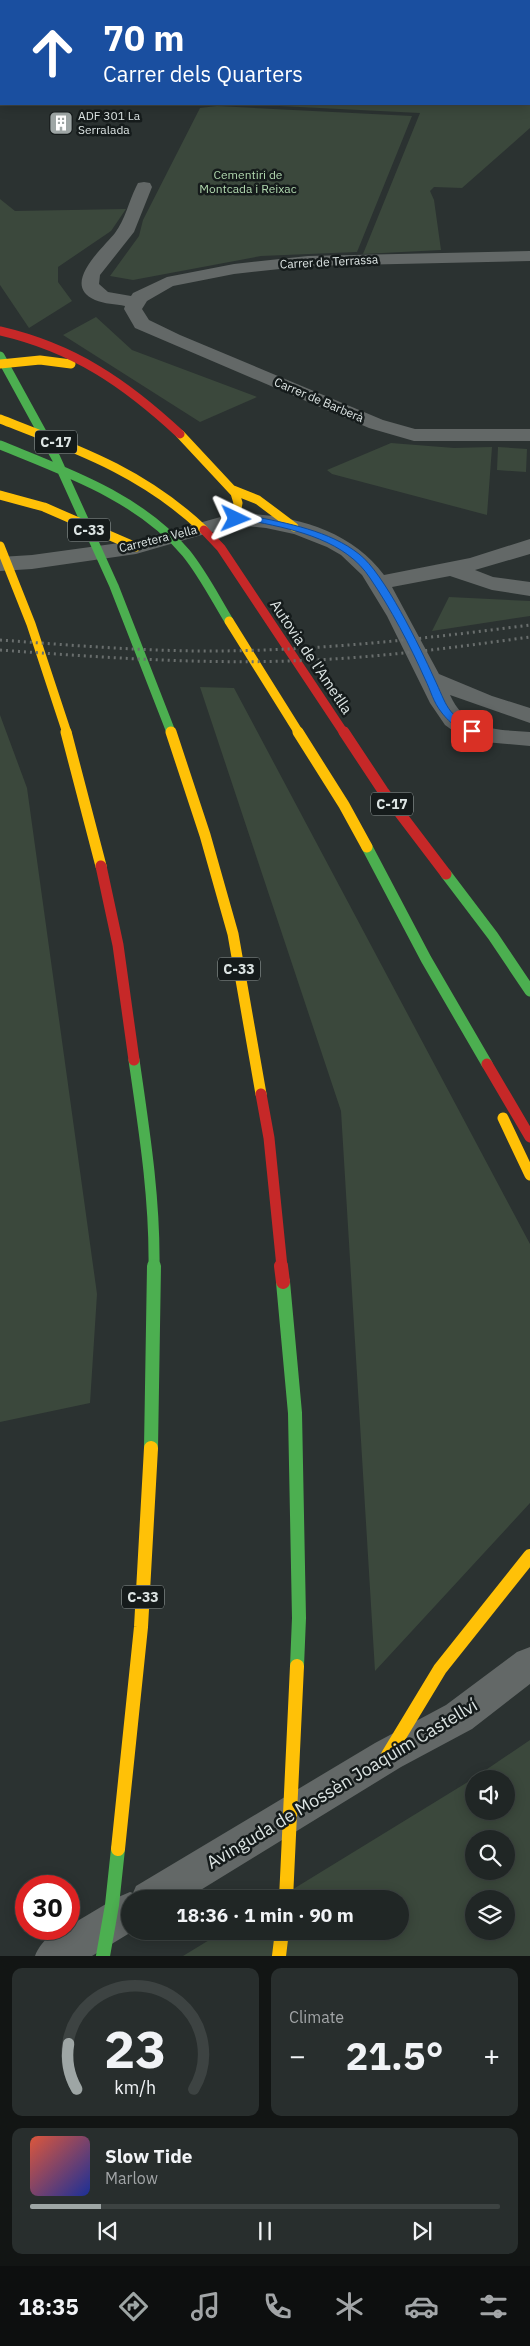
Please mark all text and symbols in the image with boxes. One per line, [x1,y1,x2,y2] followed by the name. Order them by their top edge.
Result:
[103,15,185,61] text: 70 m
[20,20,85,85] icon: ahead
[103,59,303,88] text: Carrer dels Quarters
[78,108,141,137] place label: ADF 301 La Serralada
[48,110,74,136] building icon: ADF 301 La Serralada
[199,167,297,196] park label: Cementiri de Montcada i Reixac
[279,251,379,272] street label: Carrer de Terrassa
[272,374,367,425] street label: Carrer de Barberà
[35,431,77,454] road number: C-17
[209,492,261,544] position arrow
[68,518,110,542] road number: C-33
[117,521,199,555] street label: Carretera Vella
[266,596,357,718] street label: Autovia de l'Ametlla
[451,710,493,752] pin
[458,717,486,745] icon: arrive
[371,792,413,816] road number: C-17
[218,958,260,981] road number: C-33
[122,1585,164,1608] road number: C-33
[202,1693,482,1874] street label: Avinguda de Mossèn Joaquim Castellví
[465,1770,515,1940] map controls
[465,1770,515,1820] button: sound
[465,1830,515,1880] button: search
[15,1875,80,1940] speed limit sign: 30
[465,1890,515,1940] button: layers
[176,1903,354,1927] text: 18:36 · 1 min · 90 m
[289,2007,344,2027] text: Climate
[104,2015,167,2082] text: 23
[345,2031,444,2080] text: 21.5°
[289,2037,306,2074] text: −
[483,2037,500,2074] text: +
[115,2076,157,2099] text: km/h
[105,2144,192,2168] text: Slow Tide
[105,2168,158,2188] text: Marlow
[94,2217,122,2245] icon: previous
[251,2217,279,2245] icon: pause
[408,2217,436,2245] icon: next
[116,2289,151,2324] icon: directions
[188,2289,223,2324] icon: music
[260,2289,295,2324] icon: phone
[332,2289,367,2324] icon: climate
[404,2289,439,2324] icon: car
[476,2289,511,2324] icon: filters
[19,2292,79,2321] text: 18:35

